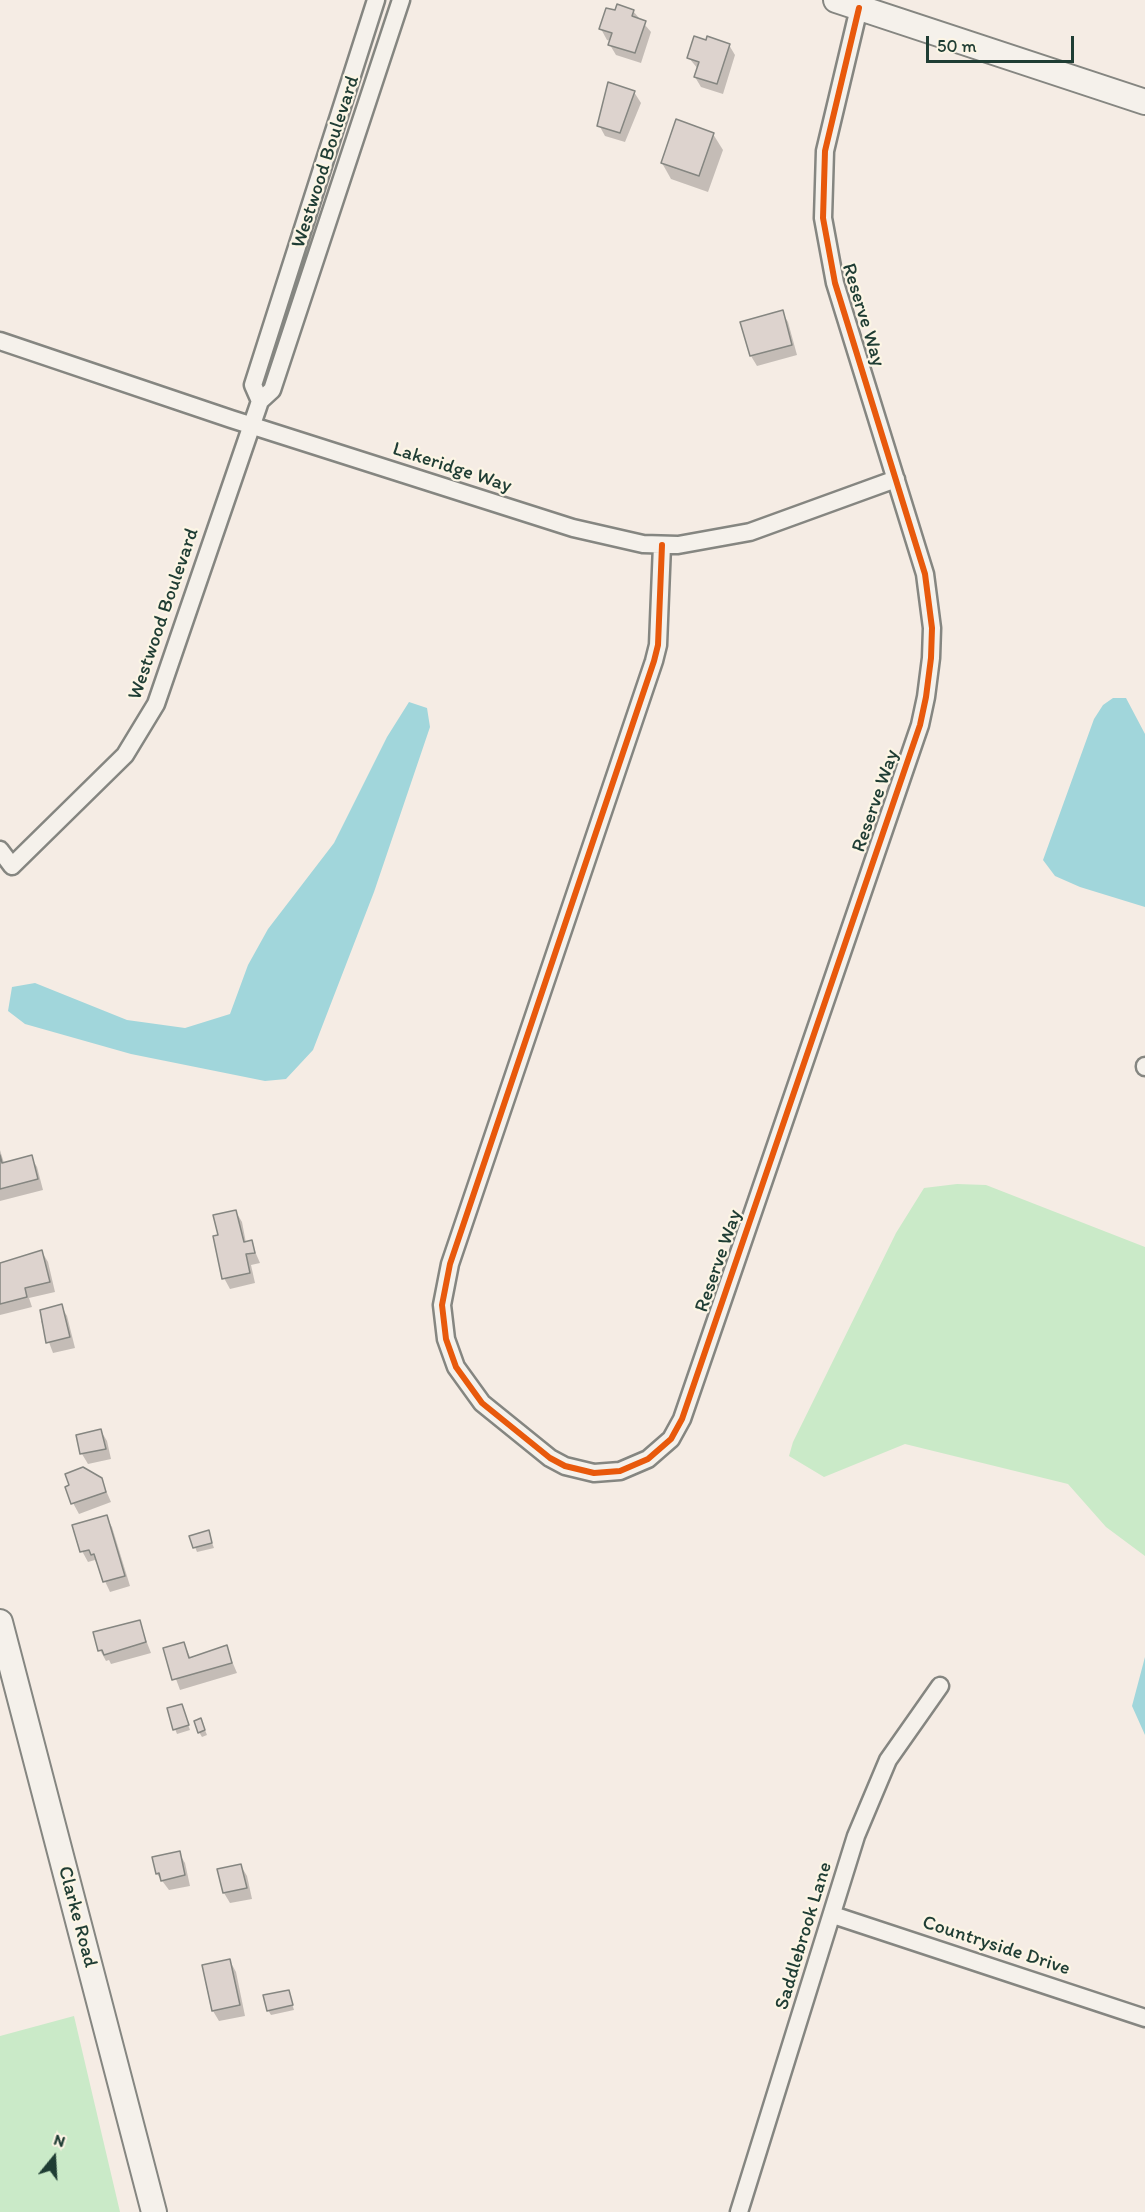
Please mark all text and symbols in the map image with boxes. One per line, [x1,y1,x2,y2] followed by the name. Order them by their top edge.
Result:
[929,24,1078,62] scale bar
[937,35,977,57] text: 50 m
[287,73,365,251] street label: Westwood Boulevard
[836,260,890,370] street label: Reserve Way
[389,437,515,499] street label: Lakeridge Way
[123,525,205,703] street label: Westwood Boulevard
[847,747,905,855] street label: Reserve Way
[690,1207,748,1315] street label: Reserve Way
[770,1859,838,2013] street label: Saddlebrook Lane
[52,1864,102,1970] street label: Clarke Road
[919,1911,1073,1981] street label: Countryside Drive
[24,2128,84,2188] north arrow
[52,2130,68,2151] text: N

